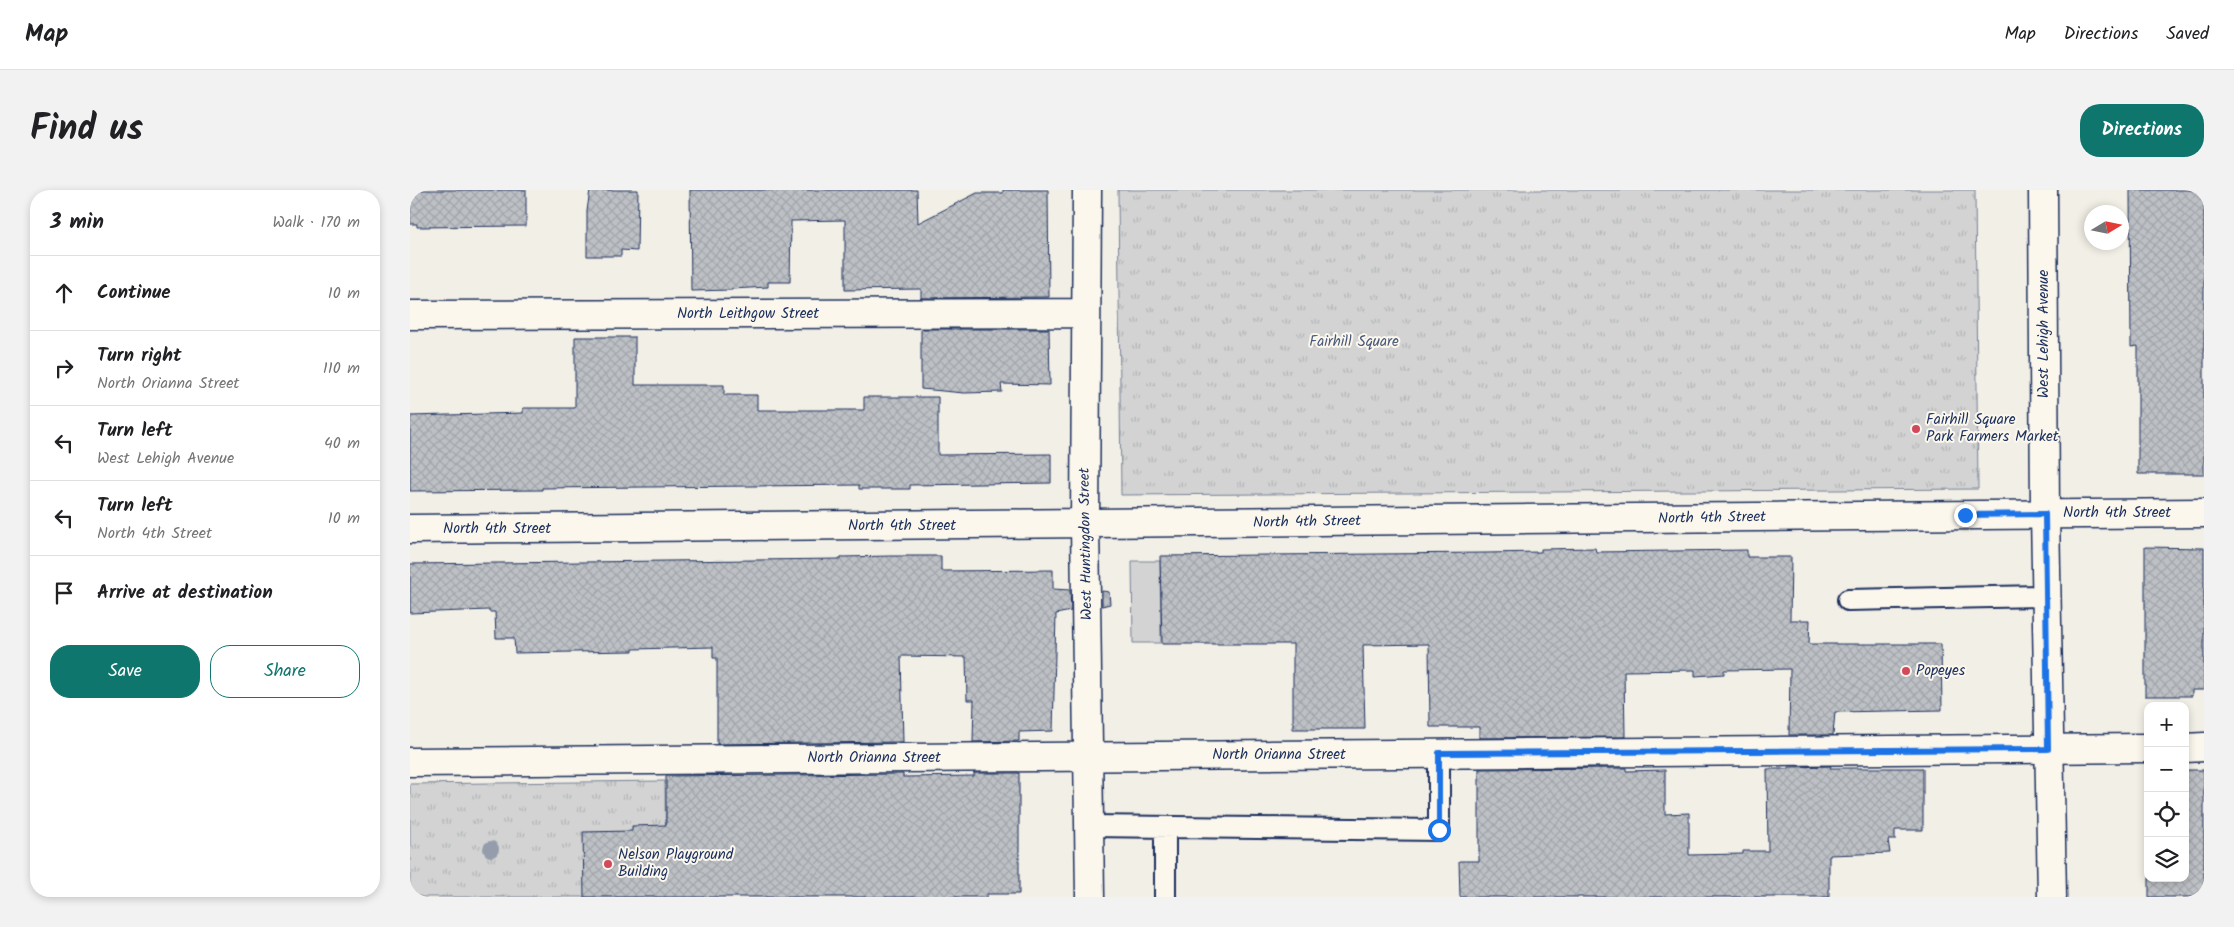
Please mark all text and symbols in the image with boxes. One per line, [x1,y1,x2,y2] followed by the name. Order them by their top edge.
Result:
[25,15,68,54] text: Map
[2004,20,2036,49] text: Map
[2064,20,2138,49] text: Directions
[2166,20,2209,49] text: Saved
[30,102,143,158] text: Find us
[2080,104,2204,157] button: Directions
[2084,205,2129,250] north arrow
[50,206,104,239] text: 3 min
[272,210,360,235] text: Walk · 170 m
[2032,269,2056,398] street label: West Lehigh Avenue
[97,278,170,308] text: Continue
[50,279,78,307] icon: ahead
[328,281,360,306] text: 10 m
[677,302,819,326] street label: North Leithgow Street
[1309,330,1399,354] park label: Fairhill Square
[97,341,182,371] text: Turn right
[50,354,78,382] icon: right
[323,356,360,381] text: 110 m
[97,371,240,396] text: North Orianna Street
[1926,408,2059,449] place label: Fairhill Square Park Farmers Market
[97,416,172,446] text: Turn left
[1910,423,1922,435] marker: Fairhill Square Park Farmers Market
[50,429,78,457] icon: left
[324,431,360,456] text: 40 m
[97,446,234,471] text: West Lehigh Avenue
[1073,467,1099,621] street label: West Huntingdon Street
[97,491,172,521] text: Turn left
[2063,501,2171,525] street label: North 4th Street
[50,504,78,532] icon: left
[1954,504,1977,527] route end
[1658,505,1766,531] street label: North 4th Street
[328,506,360,531] text: 10 m
[1253,509,1361,535] street label: North 4th Street
[848,514,956,538] street label: North 4th Street
[443,517,551,541] street label: North 4th Street
[97,521,212,546] text: North 4th Street
[97,578,273,608] text: Arrive at destination
[50,579,78,607] icon: arrive
[50,645,200,698] button: Save
[210,645,360,698] button: Share
[1916,659,1966,683] place label: Popeyes
[1900,665,1912,677] marker: Popeyes
[2144,702,2189,882] map controls
[2144,702,2189,747] button: +
[1212,743,1346,767] street label: North Orianna Street
[807,746,941,770] street label: North Orianna Street
[2144,747,2189,792] button: −
[2144,792,2189,837] button: locate
[1428,819,1451,842] route start
[2144,837,2189,882] button: layers
[618,843,734,884] place label: Nelson Playground Building
[602,858,614,870] marker: Nelson Playground Building

